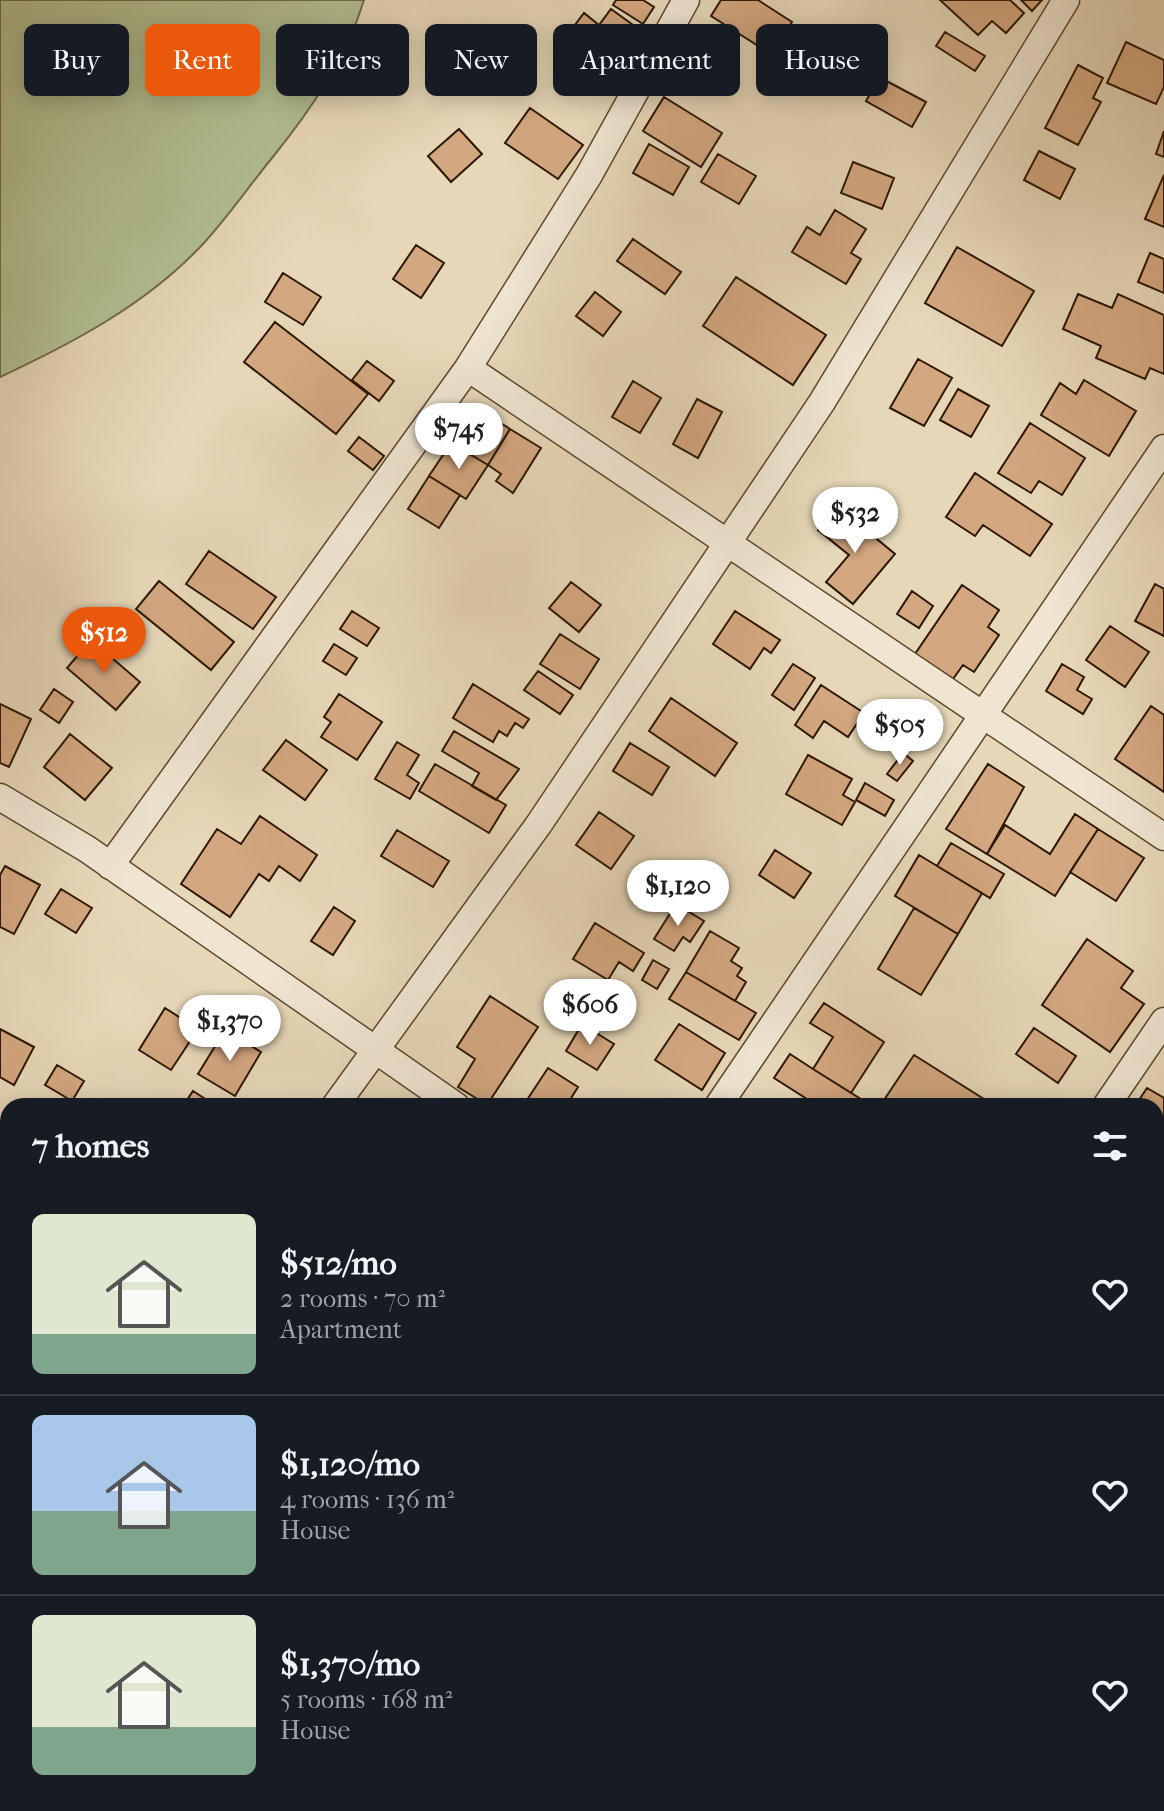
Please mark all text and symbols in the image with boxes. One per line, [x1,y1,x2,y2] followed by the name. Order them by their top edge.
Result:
[24,24,129,96] chip: Buy
[145,24,260,96] chip: Rent
[276,24,409,96] chip: Filters
[425,24,537,96] chip: New
[553,24,740,96] chip: Apartment
[756,24,888,96] chip: House
[412,403,506,471] pin: $745
[433,413,485,444] text: $745
[808,487,902,555] pin: $532
[830,497,880,528] text: $532
[57,607,151,675] pin: $512
[80,617,128,648] text: $512
[853,699,947,767] pin: $505
[874,709,926,740] text: $505
[613,860,743,928] pin: $1,120
[645,870,711,901] text: $1,120
[543,979,637,1047] pin: $606
[562,989,618,1020] text: $606
[165,995,295,1063] pin: $1,370
[197,1005,263,1036] text: $1,370
[1088,1124,1132,1168] icon: filters
[32,1126,149,1166] text: 7 homes
[280,1243,397,1283] text: $512/mo
[96,1246,192,1342] icon: home
[1088,1272,1132,1316] icon: heart
[280,1283,445,1314] text: 2 rooms · 70 m²
[280,1314,402,1345] text: Apartment
[280,1444,420,1484] text: $1,120/mo
[96,1447,192,1543] icon: home
[1088,1473,1132,1517] icon: heart
[280,1484,454,1515] text: 4 rooms · 136 m²
[280,1515,350,1546] text: House
[280,1644,420,1684] text: $1,370/mo
[96,1647,192,1743] icon: home
[1088,1673,1132,1717] icon: heart
[280,1684,452,1715] text: 5 rooms · 168 m²
[280,1715,350,1746] text: House

